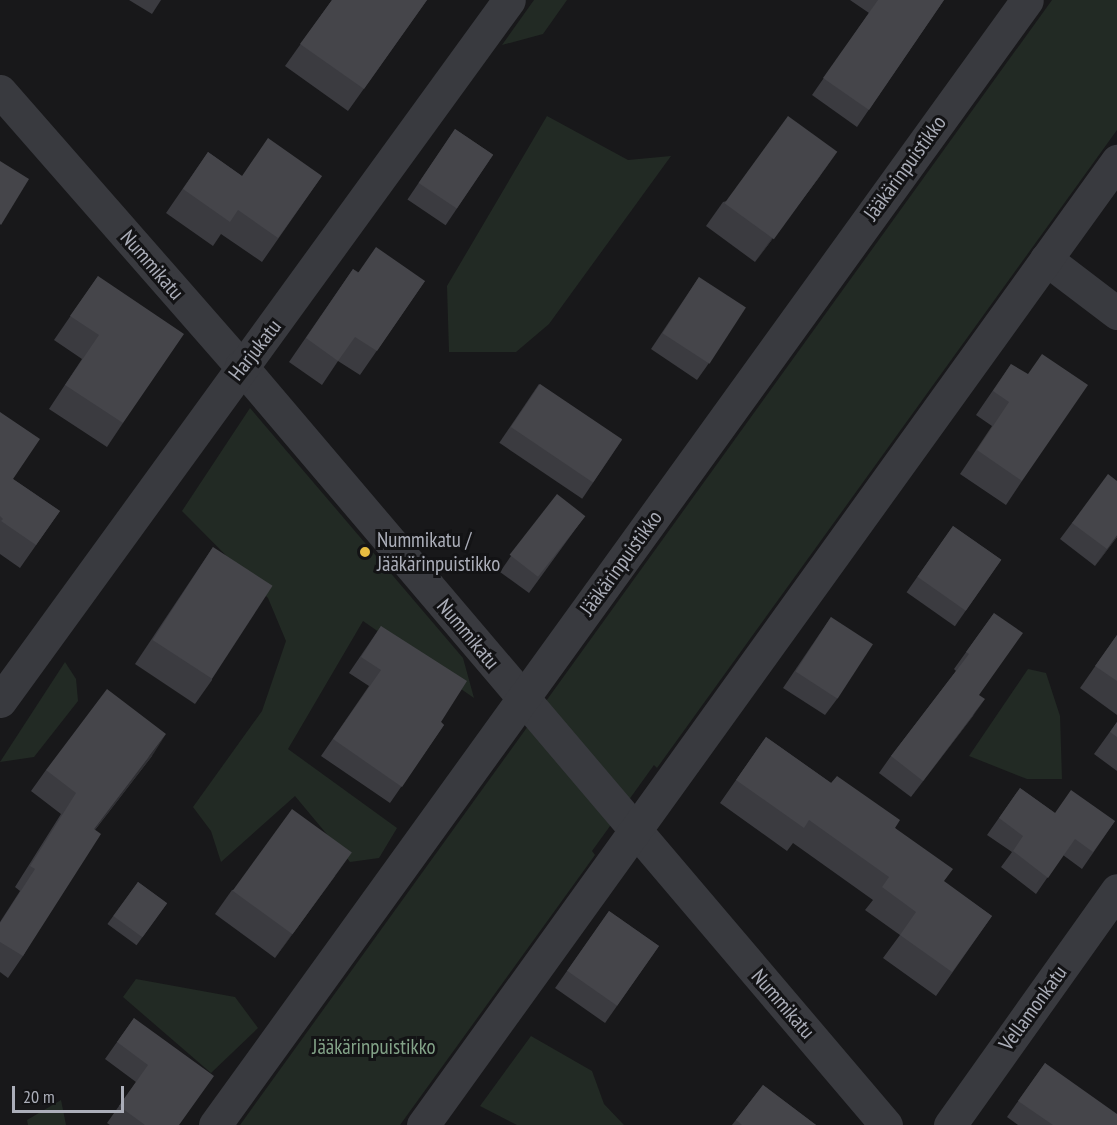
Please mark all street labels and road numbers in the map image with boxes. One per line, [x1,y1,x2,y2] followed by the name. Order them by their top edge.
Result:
[859,111,951,225] street label: Jääkärinpuistikko
[115,225,189,305] street label: Nummikatu
[223,314,287,386] street label: Harjukatu
[575,506,667,620] street label: Jääkärinpuistikko
[431,594,505,674] street label: Nummikatu
[994,961,1072,1055] street label: Vellamonkatu
[746,964,820,1044] street label: Nummikatu

